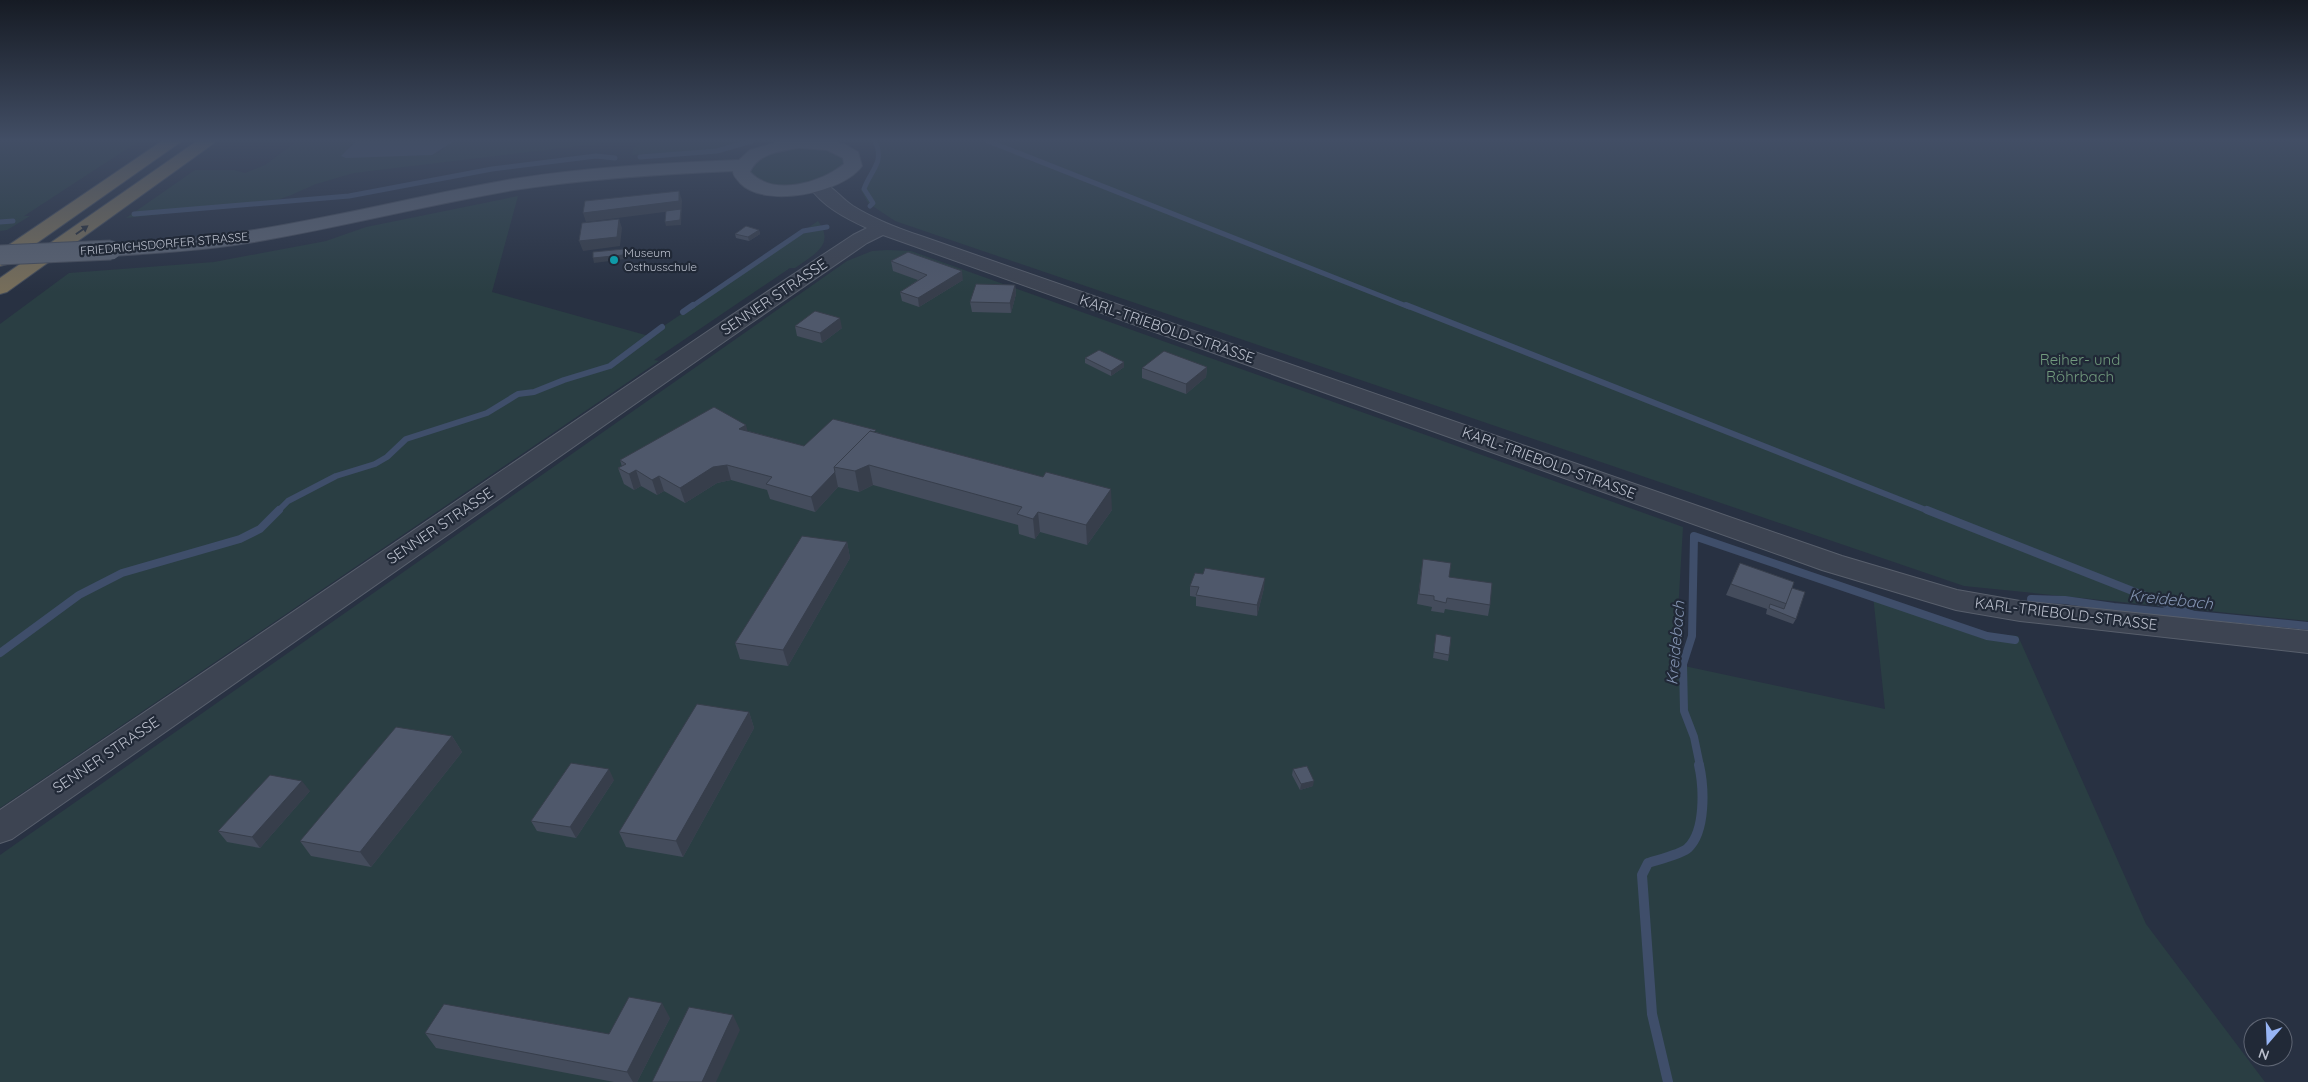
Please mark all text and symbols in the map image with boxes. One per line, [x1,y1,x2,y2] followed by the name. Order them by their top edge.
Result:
[76,225,89,235] one-way arrow
[79,229,249,258] street label: FRIEDRICHSDORFER STRASSE
[624,245,697,274] place label: Museum Osthusschule
[608,254,620,266] marker: Museum Osthusschule
[717,254,830,339] street label: SENNER STRASSE
[1077,290,1257,367] street label: KARL-TRIEBOLD-STRASSE
[2040,350,2120,386] park label: Reiher- und Röhrbach
[1460,422,1639,503] street label: KARL-TRIEBOLD-STRASSE
[383,483,496,568] street label: SENNER STRASSE
[2128,585,2215,613] water label: Kreidebach
[1974,593,2158,634] street label: KARL-TRIEBOLD-STRASSE
[1661,599,1689,686] water label: Kreidebach
[49,712,162,797] street label: SENNER STRASSE
[2243,1017,2293,1067] north arrow
[2256,1044,2272,1064] text: N

